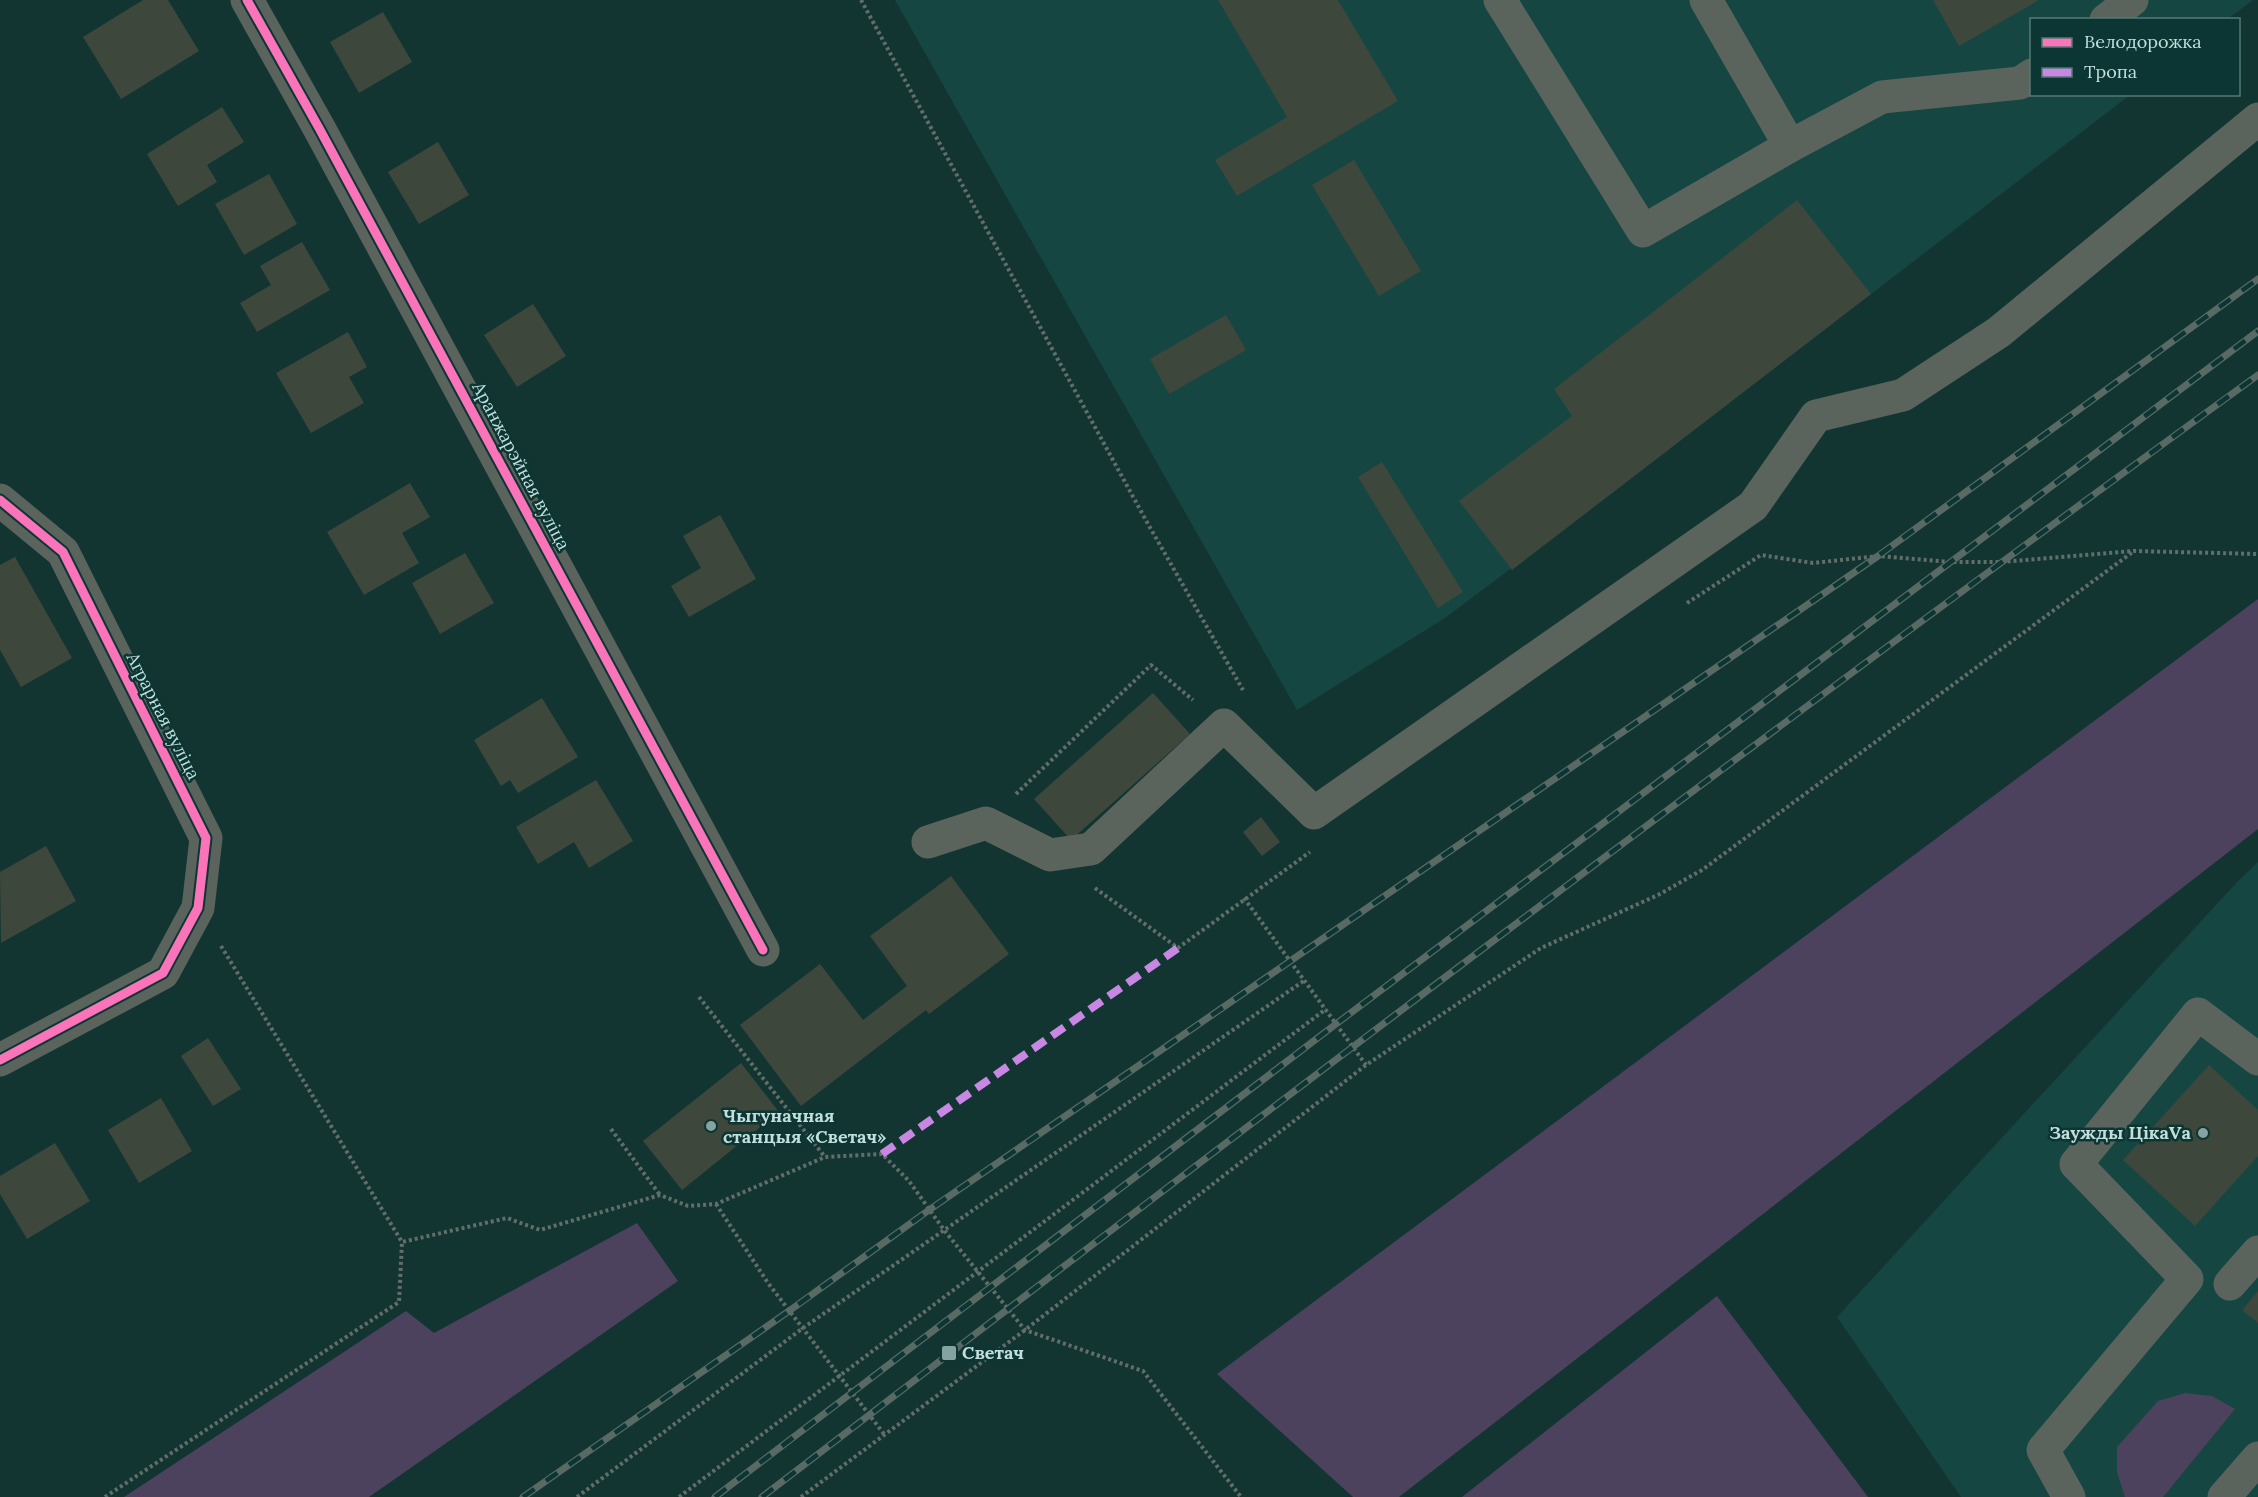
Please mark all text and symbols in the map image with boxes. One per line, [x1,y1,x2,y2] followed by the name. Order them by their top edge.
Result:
[2030,18,2240,96] legend
[2084,30,2202,53] text: Велодорожка
[2084,60,2137,83] text: Тропа
[467,377,576,554] street label: Аранжарэйная вуліца
[121,647,205,783] street label: Аграрная вуліца
[723,1104,886,1148] place label: Чыгуначная станцыя «Светач»
[704,1119,718,1133] marker: Чыгуначная станцыя «Светач»
[2049,1121,2192,1144] place label: Заужды ЦікаVа
[2196,1126,2210,1140] marker: Заужды ЦікаVа
[962,1341,1024,1364] place label: Светач
[940,1344,958,1362] marker: Светач

